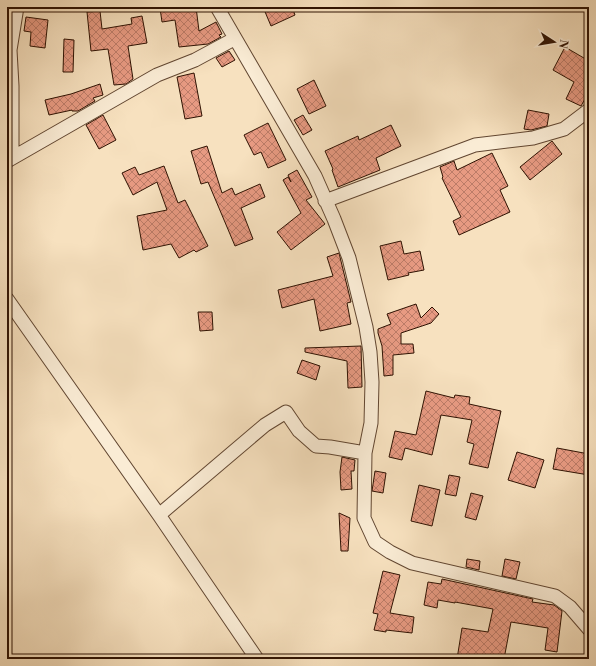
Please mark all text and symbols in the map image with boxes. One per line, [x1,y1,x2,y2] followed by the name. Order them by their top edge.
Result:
[534,22,574,62] north arrow
[555,38,571,50] text: N

